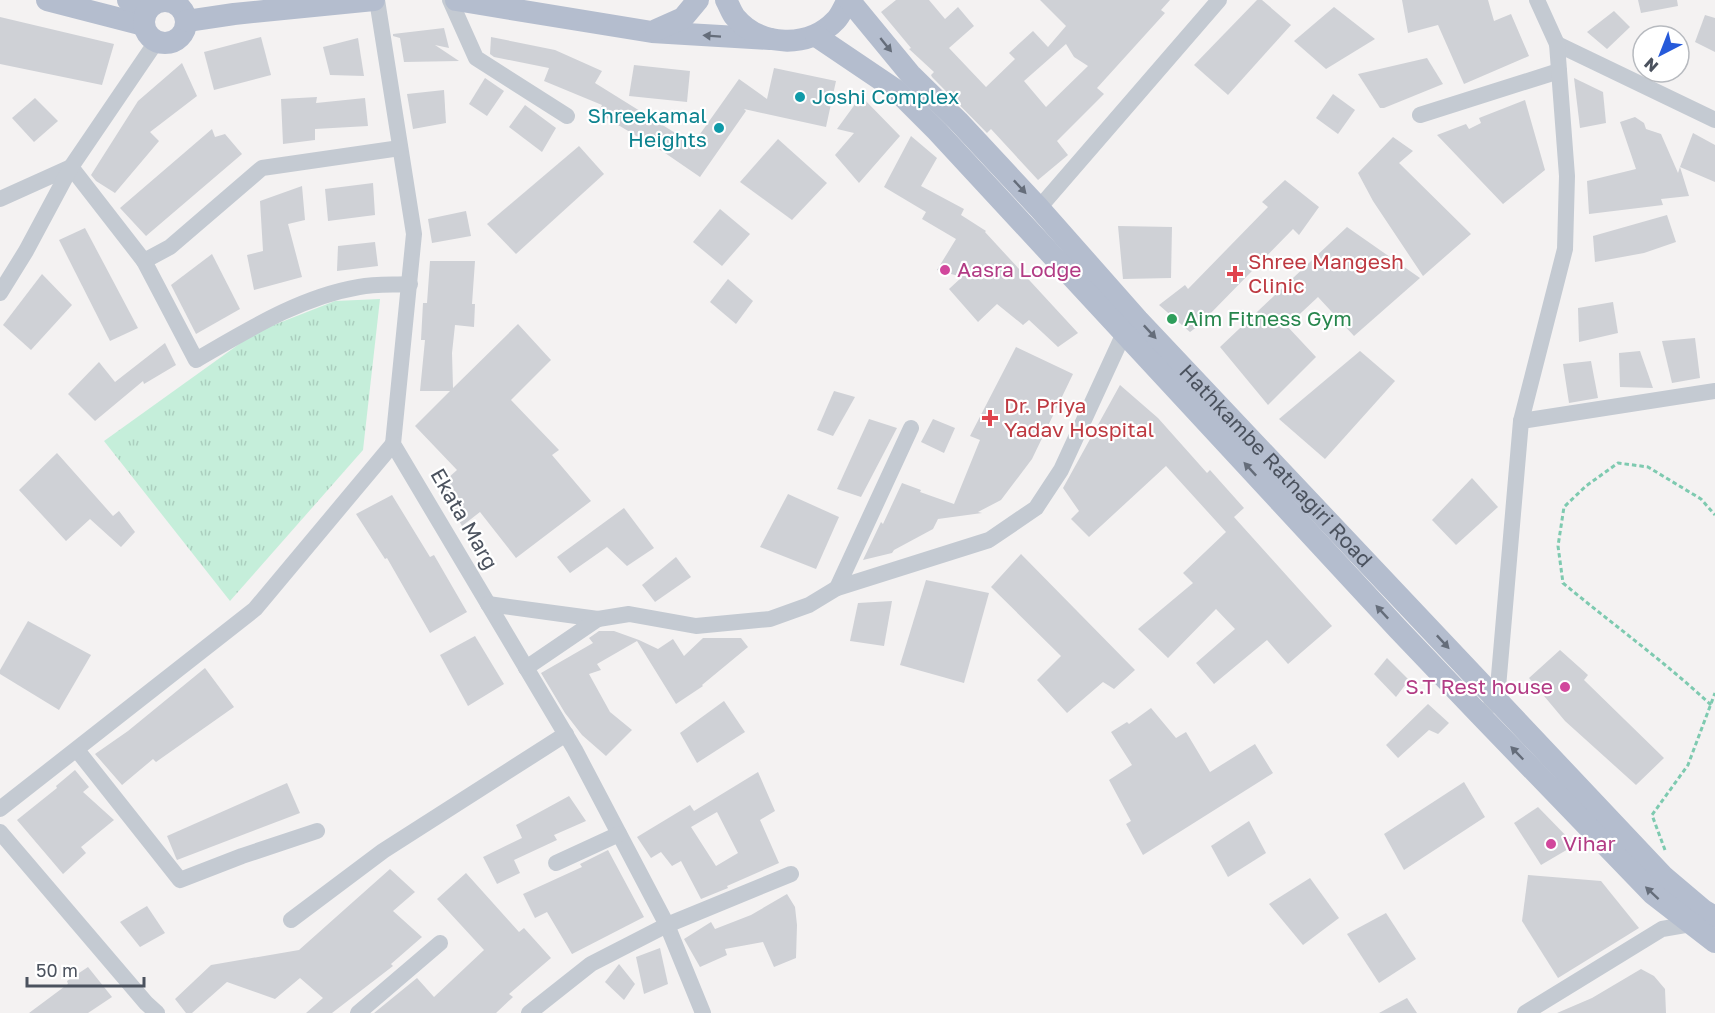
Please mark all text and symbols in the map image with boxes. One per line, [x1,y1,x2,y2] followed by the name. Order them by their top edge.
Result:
[1631,24,1691,84] north arrow
[702,31,721,40] one-way arrow
[880,38,892,53] one-way arrow
[1640,54,1662,77] text: N
[812,83,960,109] place label: Joshi Complex
[793,90,807,104] marker: Joshi Complex
[588,102,707,152] place label: Shreekamal Heights
[712,121,726,135] marker: Shreekamal Heights
[1013,180,1027,195] one-way arrow
[1248,248,1404,298] place label: Shree Mangesh Clinic
[957,256,1082,282] place label: Aasra Lodge
[938,263,952,277] marker: Aasra Lodge
[1226,265,1244,283] marker: Shree Mangesh Clinic
[1184,305,1352,331] place label: Aim Fitness Gym
[1165,312,1179,326] marker: Aim Fitness Gym
[1143,325,1157,340] one-way arrow
[1174,358,1378,572] street label: Hathkambe Ratnagiri Road
[1004,392,1154,442] place label: Dr. Priya Yadav Hospital
[981,409,999,427] marker: Dr. Priya Yadav Hospital
[1243,462,1257,476] one-way arrow
[425,463,504,574] street label: Ekata Marg
[1376,605,1389,620] one-way arrow
[1436,634,1450,649] one-way arrow
[1405,673,1553,699] place label: S.T Rest house
[1558,680,1572,694] marker: S.T Rest house
[1510,745,1524,760] one-way arrow
[1563,830,1616,856] place label: Vihar
[1544,837,1558,851] marker: Vihar
[1645,886,1660,900] one-way arrow
[27,950,144,988] scale bar
[36,959,78,981] text: 50 m

